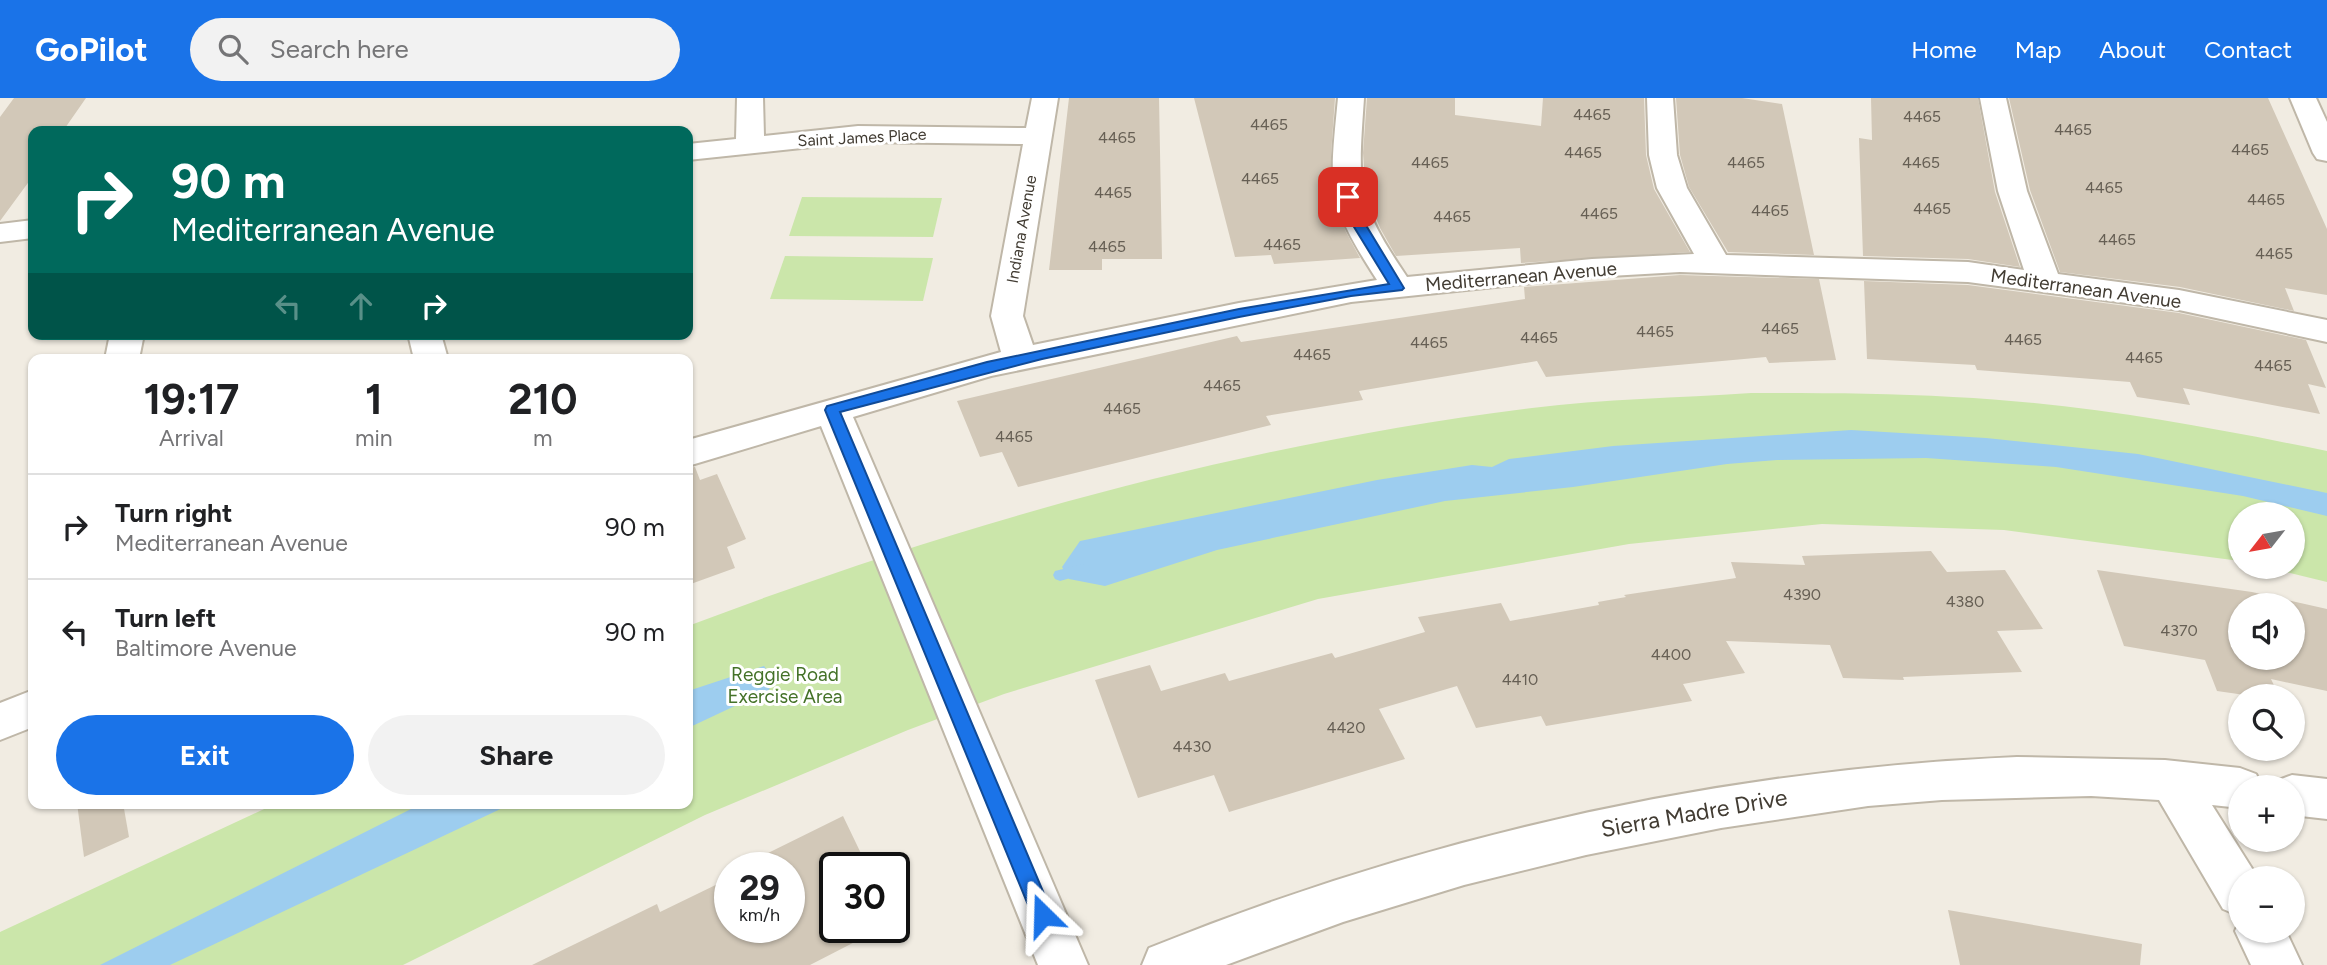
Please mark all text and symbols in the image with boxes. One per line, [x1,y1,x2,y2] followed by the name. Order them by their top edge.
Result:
[190,18,680,81] search box
[35,30,148,69] text: GoPilot
[214,30,252,68] icon: search
[270,33,409,65] text: Search here
[1911,35,1977,64] text: Home
[2015,35,2061,64] text: Map
[2099,35,2166,64] text: About
[2204,35,2292,64] text: Contact
[1573,105,1611,124] house number: 4465
[1903,107,1941,126] house number: 4465
[1250,115,1288,134] house number: 4465
[2054,120,2092,139] house number: 4465
[797,125,927,150] street label: Saint James Place
[1098,128,1136,147] house number: 4465
[2231,140,2269,159] house number: 4465
[1564,143,1602,162] house number: 4465
[171,151,286,210] text: 90 m
[1411,153,1449,172] house number: 4465
[1727,153,1765,172] house number: 4465
[1902,153,1940,172] house number: 4465
[56,154,147,245] icon: right
[1318,167,1378,227] pin
[1241,169,1279,188] house number: 4465
[1003,173,1040,285] street label: Indiana Avenue
[1329,178,1367,216] icon: arrive
[2085,178,2123,197] house number: 4465
[1094,183,1132,202] house number: 4465
[2247,190,2285,209] house number: 4465
[1913,199,1951,218] house number: 4465
[1751,201,1789,220] house number: 4465
[1580,204,1618,223] house number: 4465
[1433,207,1471,226] house number: 4465
[171,211,495,249] text: Mediterranean Avenue
[2098,230,2136,249] house number: 4465
[1263,235,1301,254] house number: 4465
[1088,237,1126,256] house number: 4465
[2255,244,2293,263] house number: 4465
[1424,257,1618,296] street label: Mediterranean Avenue
[1989,264,2183,313] street label: Mediterranean Avenue
[269,287,307,325] icon: left
[342,287,380,325] icon: ahead
[415,287,453,325] icon: right
[1761,319,1799,338] house number: 4465
[1636,322,1674,341] house number: 4465
[1520,328,1558,347] house number: 4465
[2004,330,2042,349] house number: 4465
[1410,333,1448,352] house number: 4465
[1293,345,1331,364] house number: 4465
[2125,348,2163,367] house number: 4465
[2254,356,2292,375] house number: 4465
[144,374,239,425] text: 19:17
[365,374,383,425] text: 1
[508,374,577,425] text: 210
[1203,376,1241,395] house number: 4465
[1103,399,1141,418] house number: 4465
[159,424,224,452] text: Arrival
[355,424,393,452] text: min
[533,424,553,452] text: m
[995,427,1033,446] house number: 4465
[115,497,232,529] text: Turn right
[2228,502,2305,579] north arrow
[2228,502,2305,943] map controls
[56,508,94,546] icon: right
[605,511,665,543] text: 90 m
[115,529,348,557] text: Mediterranean Avenue
[1783,585,1821,604] house number: 4390
[1946,592,1984,611] house number: 4380
[2228,593,2305,670] button: sound
[115,602,216,634] text: Turn left
[56,613,94,651] icon: left
[605,616,665,648] text: 90 m
[2160,621,2198,640] house number: 4370
[115,634,297,662] text: Baltimore Avenue
[1651,645,1691,664] house number: 4400
[728,663,842,708] park label: Reggie Road Exercise Area
[1502,670,1538,689] house number: 4410
[2228,684,2305,761] button: search
[56,715,354,795] button: Exit
[368,715,665,795] button: Share
[1326,718,1366,737] house number: 4420
[1173,737,1211,756] house number: 4430
[2228,775,2305,852] button: +
[1599,783,1789,843] street label: Sierra Madre Drive
[819,852,910,943] speed limit sign: 30
[2228,866,2305,943] button: −
[739,867,780,909] text: 29
[1006,878,1080,952] position arrow
[739,904,780,926] text: km/h

